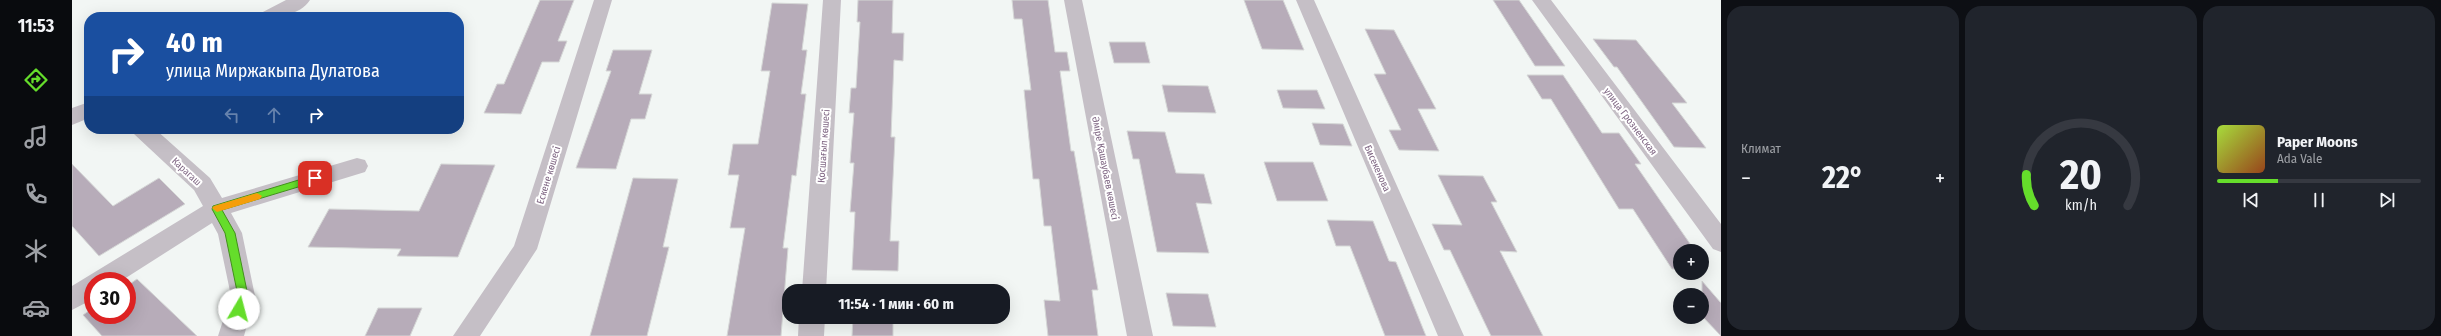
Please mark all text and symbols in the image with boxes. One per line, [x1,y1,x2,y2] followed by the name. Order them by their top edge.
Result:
[18,15,54,37] text: 11:53
[166,26,223,59] text: 40 m
[100,28,152,80] icon: right
[166,60,380,82] text: улица Миржакыпа Дулатова
[22,66,50,94] icon: directions
[1601,86,1659,158] street label: улица Грозненская
[221,104,243,126] icon: left
[263,104,285,126] icon: ahead
[305,104,327,126] icon: right
[814,109,833,183] street label: Қосшағыл көшесі
[1089,115,1122,221] street label: Әміре Қашаубаев көшесі
[22,123,50,151] icon: music
[2277,133,2358,151] text: Paper Moons
[1741,141,1781,156] text: Климат
[1362,143,1393,194] street label: Бисекенова
[534,145,563,206] street label: Ескене көшесі
[2059,150,2102,200] text: 20
[2277,151,2322,166] text: Ada Vale
[169,155,204,188] street label: Карагаш
[1822,160,1864,196] text: 22°
[298,161,332,195] pin
[1741,165,1751,192] text: −
[1935,165,1945,192] text: +
[304,167,326,189] icon: arrive
[22,180,50,208] icon: phone
[2240,189,2262,211] icon: previous
[2308,189,2330,211] icon: pause
[2376,189,2398,211] icon: next
[2065,197,2097,214] text: km/h
[22,237,50,265] icon: climate
[1673,244,1709,324] map controls
[1673,244,1709,280] button: +
[84,272,136,324] speed limit sign: 30
[218,288,260,330] position arrow
[1673,288,1709,324] button: −
[22,294,50,322] icon: car
[838,295,954,313] text: 11:54 · 1 мин · 60 m

